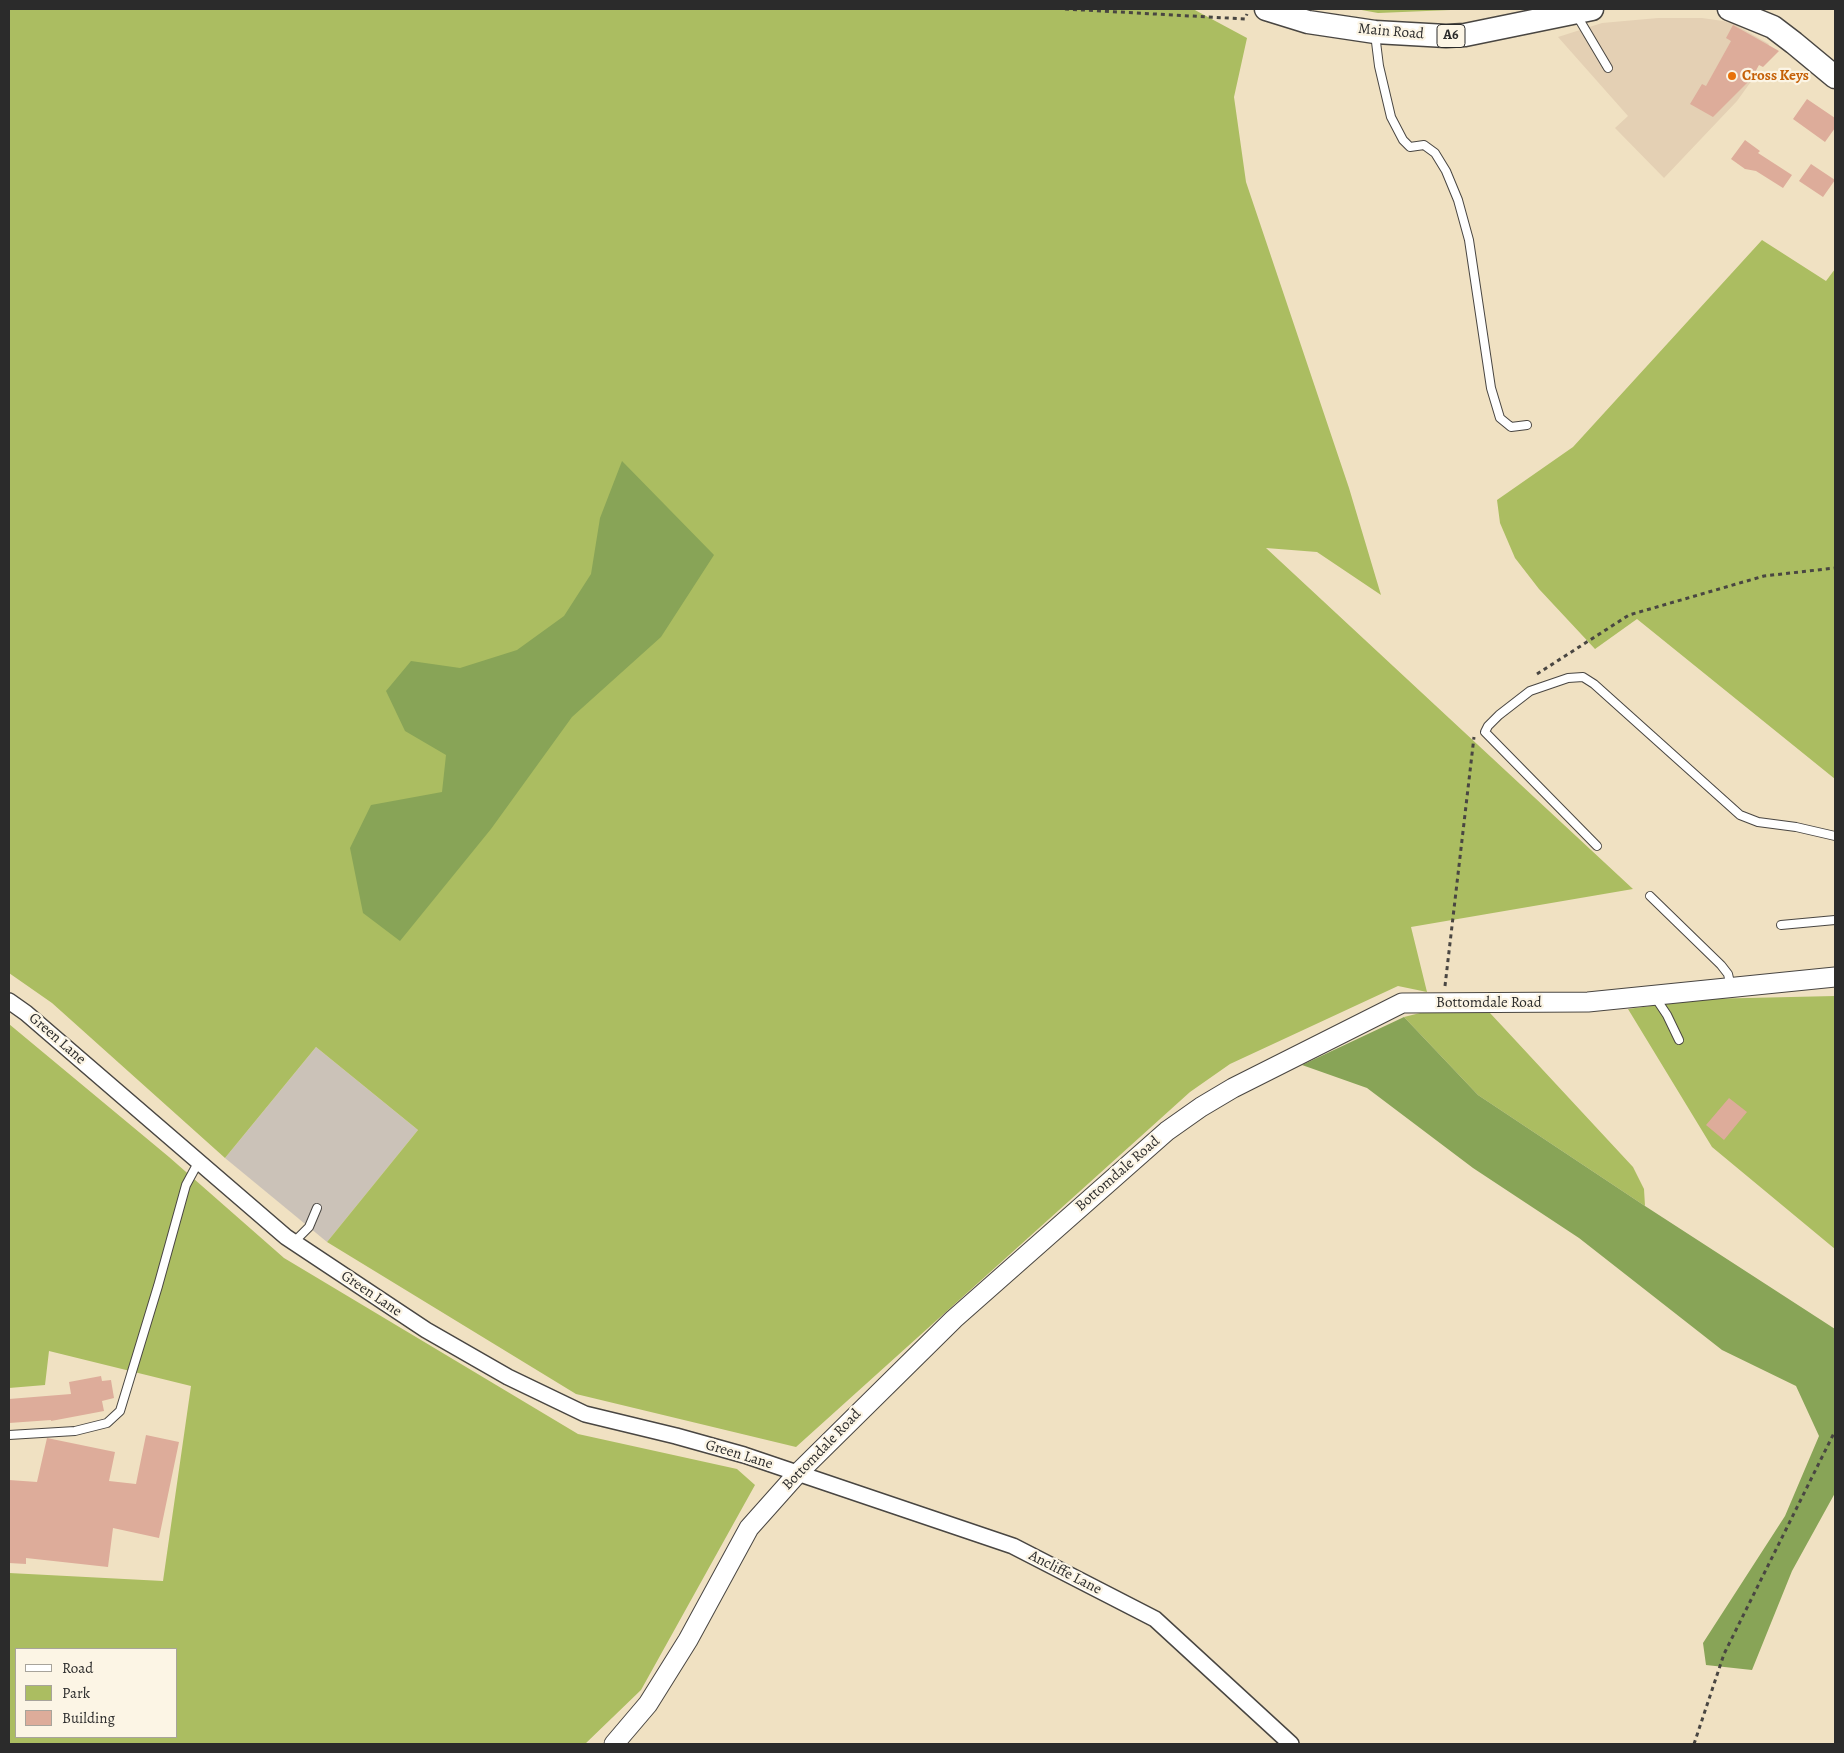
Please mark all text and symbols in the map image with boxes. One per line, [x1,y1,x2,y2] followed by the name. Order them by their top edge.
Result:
[1357,20,1425,44] street label: Main Road
[1437,24,1465,48] road number: A6
[1742,67,1809,85] place label: Cross Keys
[1726,70,1738,82] marker: Cross Keys
[1436,994,1542,1012] street label: Bottomdale Road
[25,1009,89,1069] street label: Green Lane
[1072,1133,1164,1215] street label: Bottomdale Road
[337,1267,405,1321] street label: Green Lane
[779,1406,865,1494] street label: Bottomdale Road
[703,1436,775,1474] street label: Green Lane
[1026,1547,1104,1599] street label: Ancliffe Lane
[15,1648,178,1738] legend
[62,1658,93,1678] text: Road
[62,1683,90,1703] text: Park
[62,1708,115,1728] text: Building

